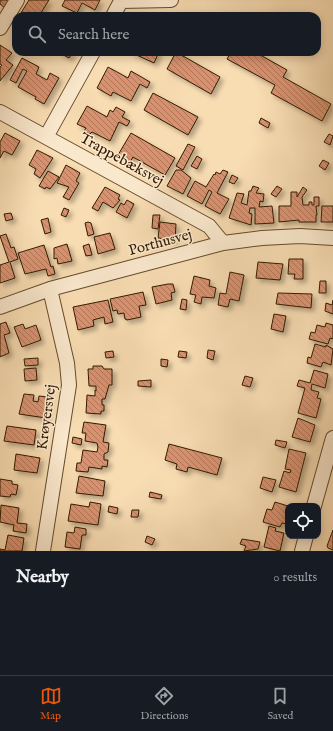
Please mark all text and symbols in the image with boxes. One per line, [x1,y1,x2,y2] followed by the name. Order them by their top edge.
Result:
[12,12,321,56] search box
[26,23,48,45] icon: search
[58,25,129,44] text: Search here
[76,129,167,190] street label: Trappebæksvej
[126,225,194,260] street label: Porthusvej
[32,383,61,451] street label: Krøyersvej
[285,503,321,539] map controls
[285,503,321,539] button: locate
[16,567,69,588] text: Nearby
[273,569,317,586] text: 0 results
[40,685,62,723] tab: Map
[141,685,188,723] tab: Directions
[267,685,293,723] tab: Saved

